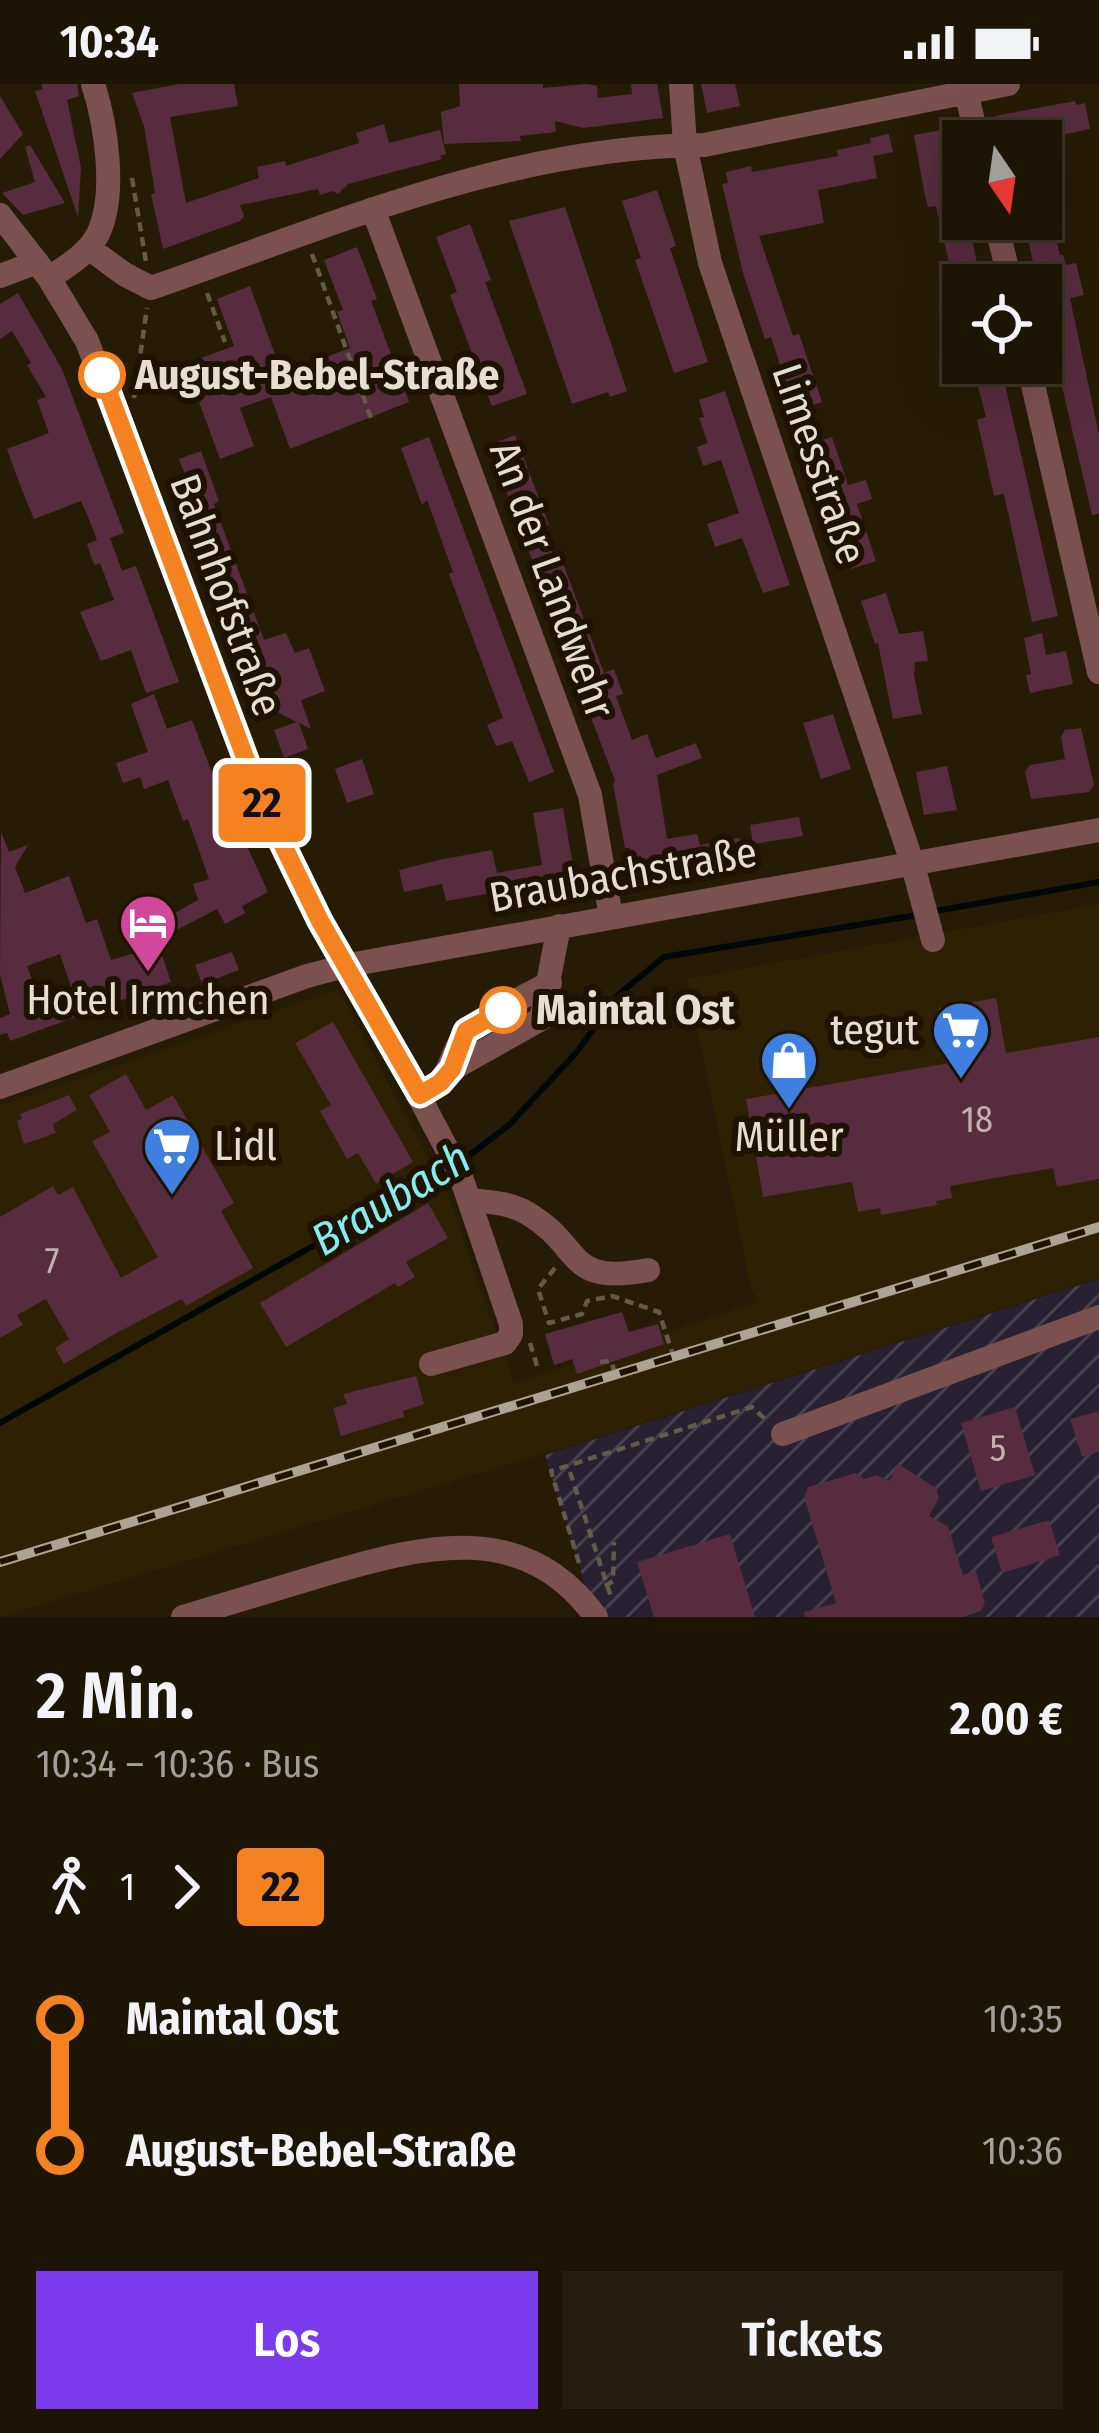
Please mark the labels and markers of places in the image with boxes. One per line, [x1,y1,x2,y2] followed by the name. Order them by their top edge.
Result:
[134,350,499,400] place label: August-Bebel-Straße
[80,353,124,397] marker: August-Bebel-Straße
[117,892,179,974] hotel icon: Hotel Irmchen
[26,975,270,1025] place label: Hotel Irmchen
[536,985,736,1035] place label: Maintal Ost
[481,988,525,1032] marker: Maintal Ost
[930,999,992,1081] supermarket icon: tegut
[830,1005,919,1055] place label: tegut
[758,1029,820,1111] shop icon: Müller
[734,1112,844,1162] place label: Müller
[141,1115,203,1197] supermarket icon: Lidl
[214,1121,277,1171] place label: Lidl

